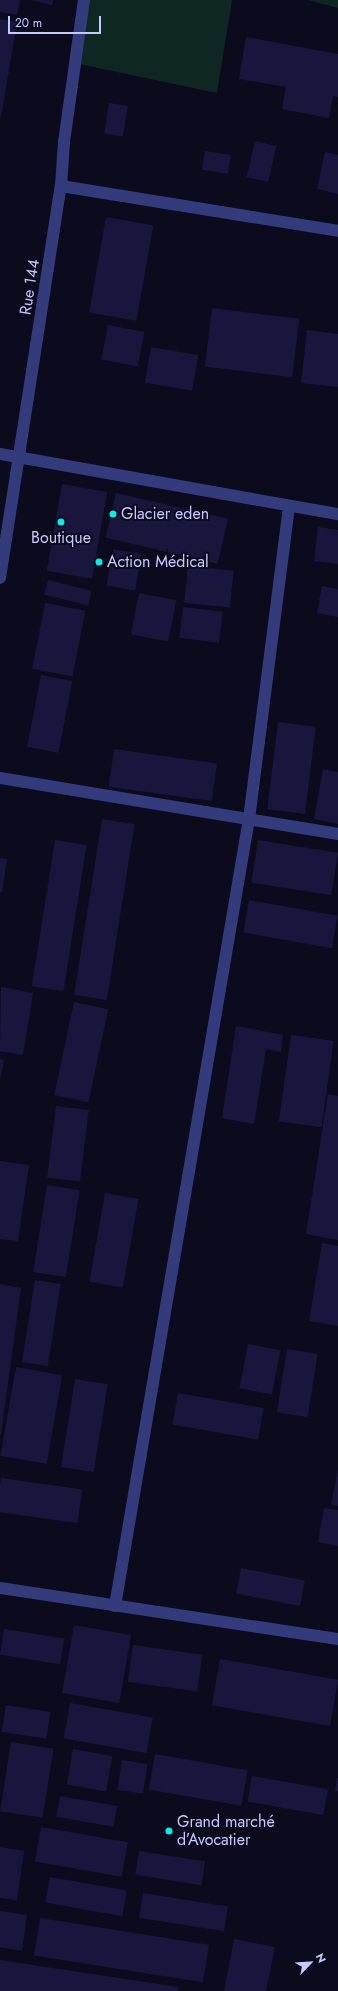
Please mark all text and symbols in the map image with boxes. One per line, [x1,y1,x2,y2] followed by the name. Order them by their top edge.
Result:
[10,8,103,34] scale bar
[15,14,42,32] text: 20 m
[16,258,44,316] street label: Rue 144
[121,504,209,524] place label: Glacier eden
[108,509,118,519] marker: Glacier eden
[56,517,66,527] marker: Boutique
[31,528,91,548] place label: Boutique
[107,552,209,572] place label: Action Médical
[94,557,104,567] marker: Action Médical
[177,1812,275,1850] place label: Grand marché d’Avocatier
[164,1826,174,1836] marker: Grand marché d’Avocatier
[290,1943,330,1983] north arrow
[312,1951,330,1965] text: N

